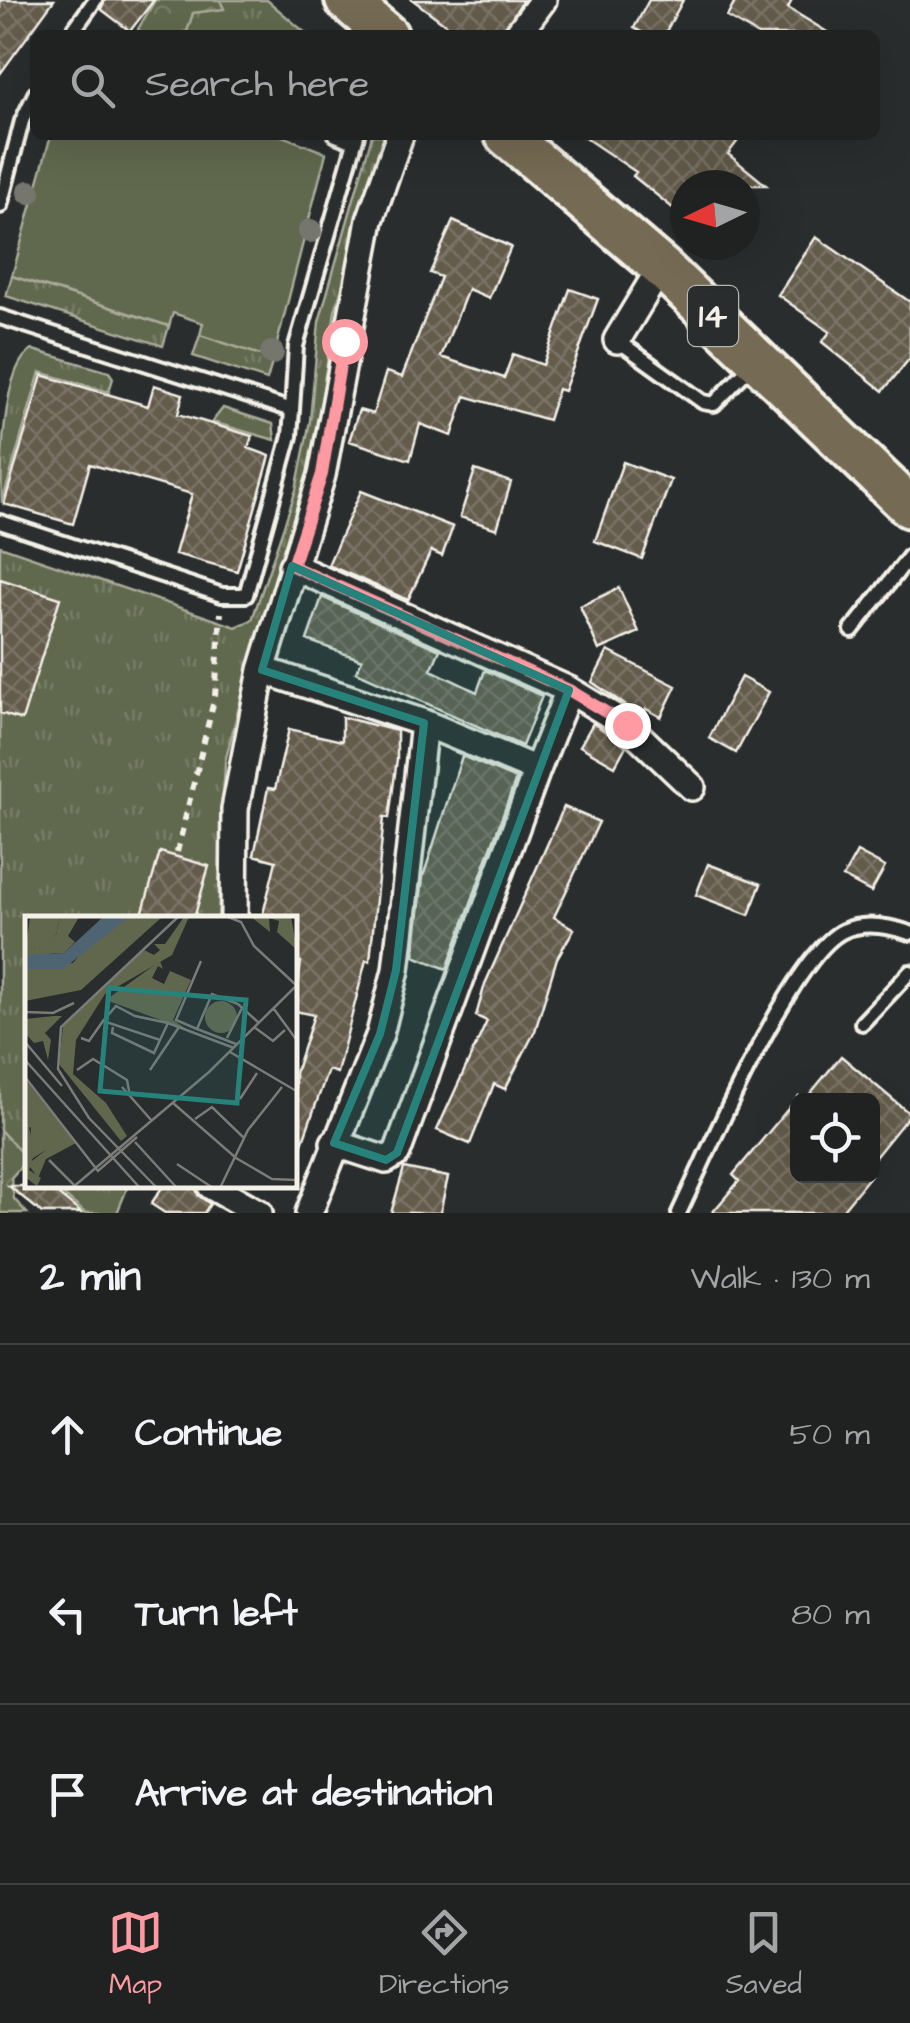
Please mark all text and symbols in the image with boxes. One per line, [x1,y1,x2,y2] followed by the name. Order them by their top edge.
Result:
[30,30,880,140] search box
[65,58,120,113] icon: search
[145,59,369,111] text: Search here
[670,170,760,260] north arrow
[688,286,738,346] road number: 14
[322,319,368,365] route start
[605,703,651,749] route end
[25,916,298,1188] inset map
[790,1093,880,1183] map controls
[790,1093,880,1183] button: locate
[40,1249,141,1307] text: 2 min
[691,1256,870,1301] text: Walk · 130 m
[40,1407,95,1462] icon: ahead
[135,1408,282,1460] text: Continue
[789,1412,870,1457] text: 50 m
[40,1587,95,1642] icon: left
[135,1588,298,1640] text: Turn left
[791,1592,870,1637] text: 80 m
[40,1767,95,1822] icon: arrive
[135,1768,492,1820] text: Arrive at destination
[108,1905,163,2004] tab: Map
[379,1905,509,2004] tab: Directions
[726,1905,802,2004] tab: Saved

